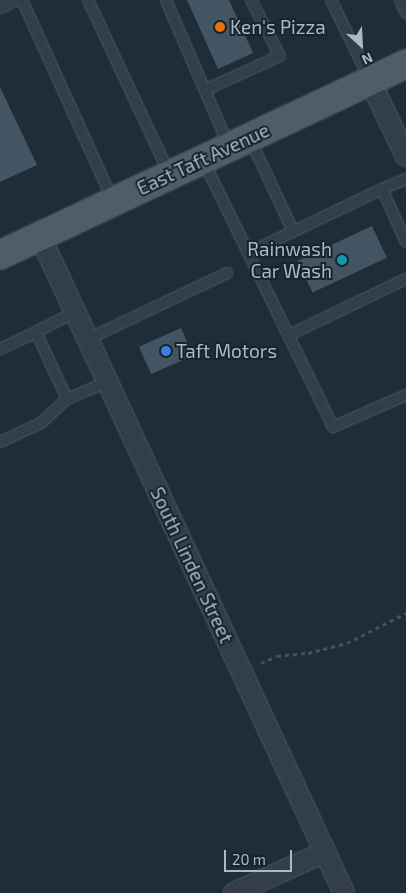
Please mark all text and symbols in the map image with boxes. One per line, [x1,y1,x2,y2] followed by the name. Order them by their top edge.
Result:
[230,16,326,38] place label: Ken's Pizza
[336,20,386,70] north arrow
[214,21,226,33] marker: Ken's Pizza
[359,49,376,69] text: N
[133,118,273,200] street label: East Taft Avenue
[247,238,332,282] place label: Rainwash Car Wash
[336,254,348,266] marker: Rainwash Car Wash
[176,340,277,362] place label: Taft Motors
[160,345,172,357] marker: Taft Motors
[146,483,238,647] street label: South Linden Street
[226,840,294,872] scale bar
[232,850,266,868] text: 20 m

